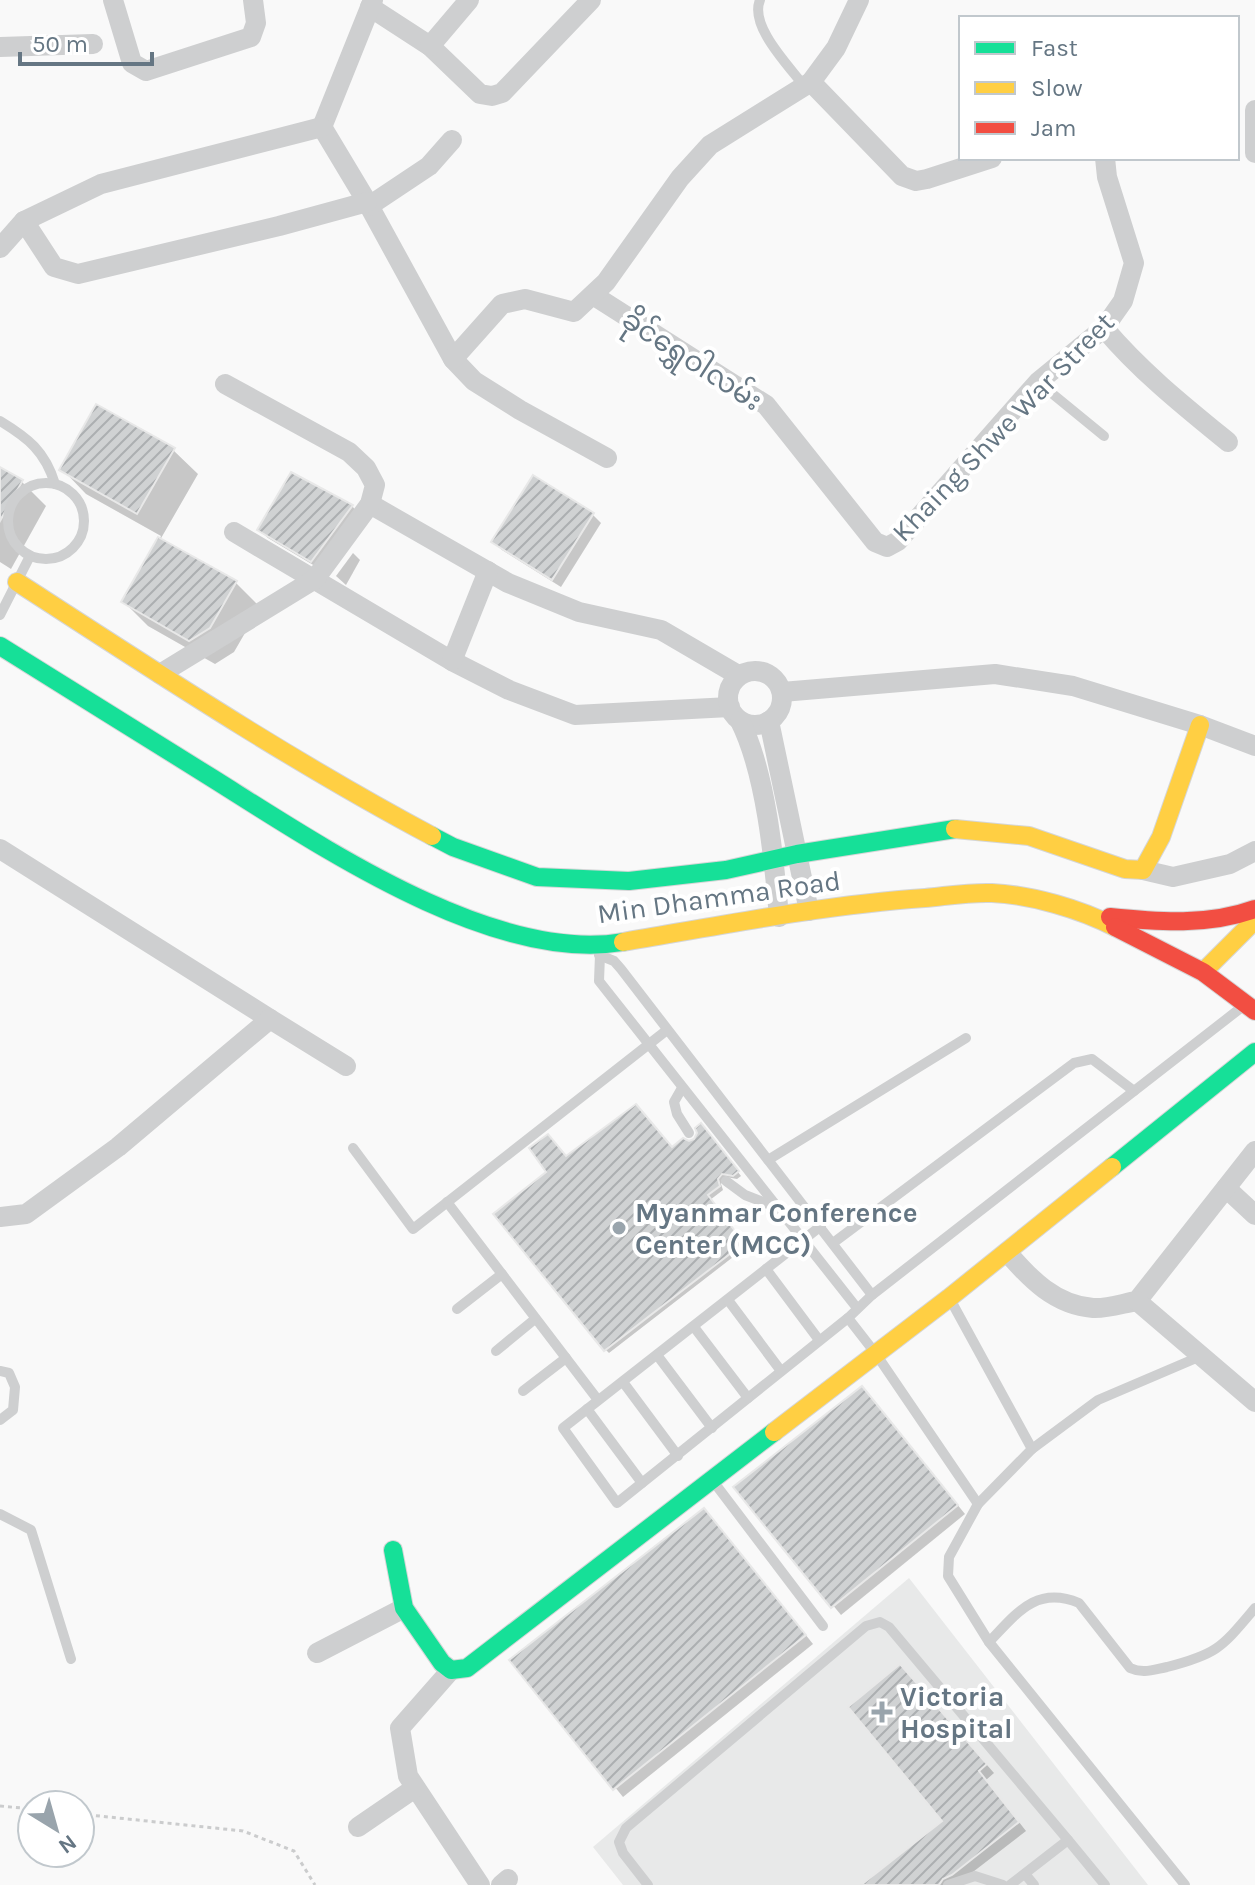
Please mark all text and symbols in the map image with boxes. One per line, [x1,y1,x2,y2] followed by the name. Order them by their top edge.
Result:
[20,16,152,66] scale bar
[959,16,1239,160] legend
[32,30,88,58] text: 50 m
[1031,34,1078,62] text: Fast
[1031,74,1083,102] text: Slow
[1031,114,1076,142] text: Jam
[613,301,769,423] street label: ခိုင်ရွှေဝါလမ်း
[885,306,1121,548] street label: Khaing Shwe War Street
[595,864,843,930] street label: Min Dhamma Road
[635,1196,918,1261] place label: Myanmar Conference Center (MCC)
[610,1219,628,1237] marker: Myanmar Conference Center (MCC)
[900,1680,1013,1745] place label: Victoria Hospital
[871,1701,893,1723] marker: Victoria Hospital
[16,1789,96,1869] north arrow
[53,1829,82,1859] text: N

